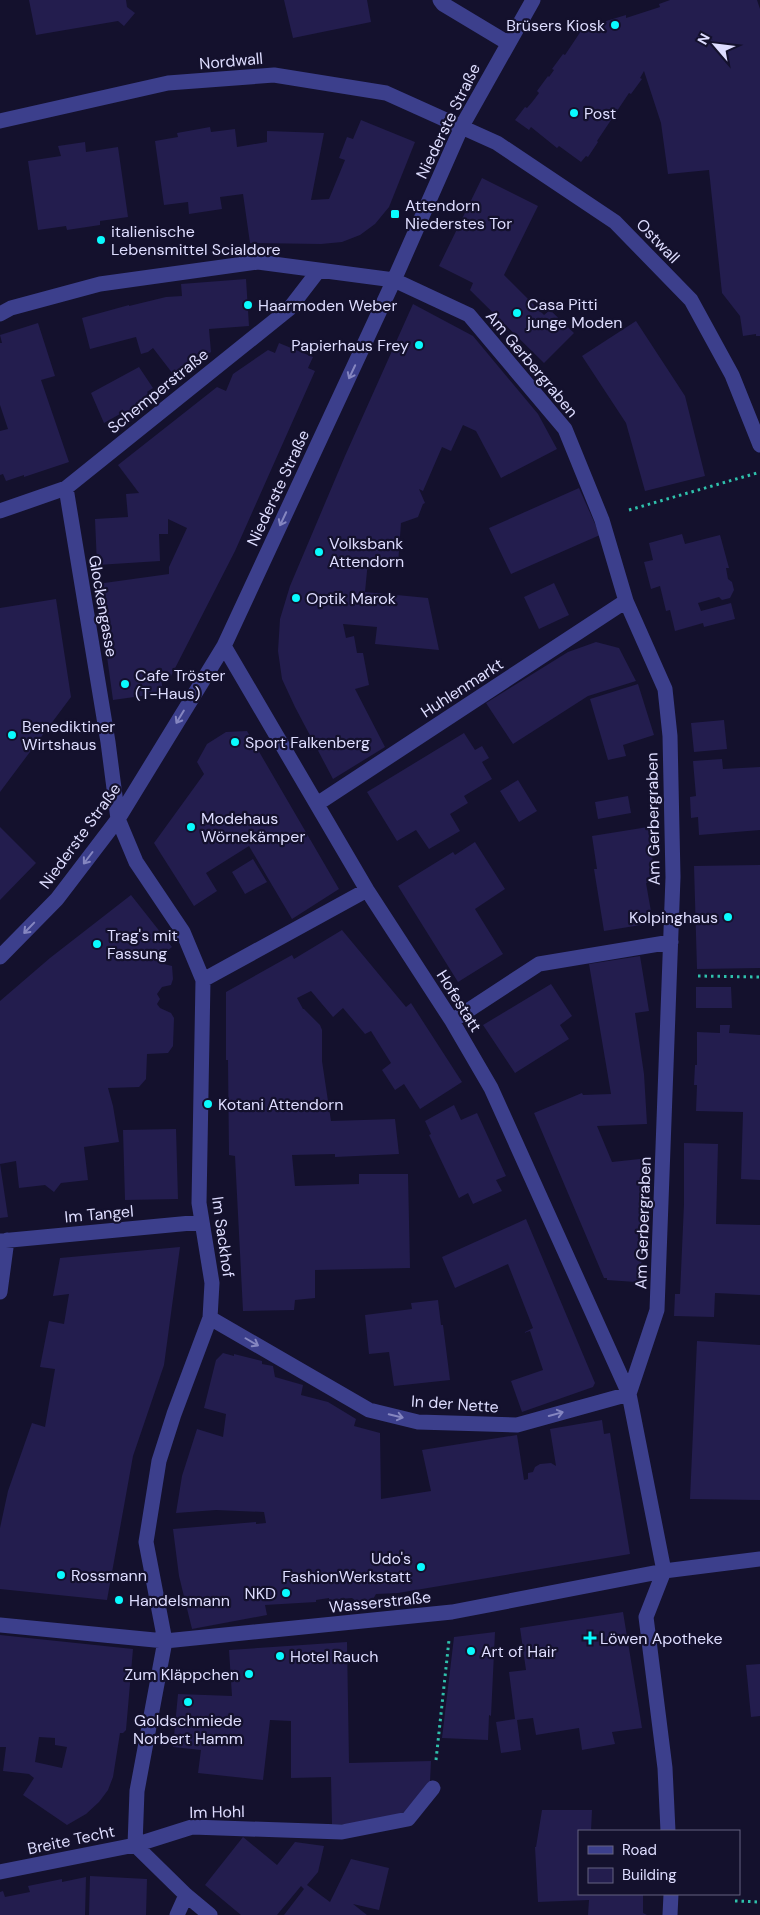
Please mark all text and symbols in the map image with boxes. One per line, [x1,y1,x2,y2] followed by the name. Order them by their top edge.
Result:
[506,15,605,36] place label: Brüsers Kiosk
[609,19,621,31] marker: Brüsers Kiosk
[690,20,740,70] north arrow
[693,30,714,48] text: N
[198,48,264,74] street label: Nordwall
[411,60,485,182] street label: Niederste Straße
[584,103,616,124] place label: Post
[568,107,580,119] marker: Post
[405,195,512,234] place label: Attendorn Niederstes Tor
[389,208,401,220] marker: Attendorn Niederstes Tor
[632,214,684,268] street label: Ostwall
[111,221,281,260] place label: italienische Lebensmittel Scialdore
[95,234,107,246] marker: italienische Lebensmittel Scialdore
[526,294,622,333] place label: Casa Pitti junge Moden
[258,295,397,316] place label: Haarmoden Weber
[242,299,254,311] marker: Haarmoden Weber
[481,306,583,422] street label: Am Gerbergraben
[511,307,523,319] marker: Casa Pitti junge Moden
[291,335,409,356] place label: Papierhaus Frey
[413,339,425,351] marker: Papierhaus Frey
[103,344,213,438] street label: Schemperstraße
[346,364,356,379] one-way arrow
[242,427,314,549] street label: Niederste Straße
[278,511,287,526] one-way arrow
[329,533,404,572] place label: Volksbank Attendorn
[313,546,325,558] marker: Volksbank Attendorn
[84,554,122,658] street label: Glockengasse
[306,588,396,609] place label: Optik Marok
[290,592,302,604] marker: Optik Marok
[417,654,507,722] street label: Huhlenmarkt
[135,665,226,704] place label: Cafe Tröster (T-Haus)
[119,678,131,690] marker: Cafe Tröster (T-Haus)
[175,710,185,724] one-way arrow
[22,716,115,755] place label: Benediktiner Wirtshaus
[6,729,18,741] marker: Benediktiner Wirtshaus
[245,732,370,753] place label: Sport Falkenberg
[229,736,241,748] marker: Sport Falkenberg
[641,752,665,886] street label: Am Gerbergraben
[35,779,125,893] street label: Niederste Straße
[201,808,305,847] place label: Modehaus Wörnekämper
[185,821,197,833] marker: Modehaus Wörnekämper
[83,851,94,864] one-way arrow
[629,907,718,928] place label: Kolpinghaus
[722,911,734,923] marker: Kolpinghaus
[23,922,35,934] one-way arrow
[107,925,178,964] place label: Trag's mit Fassung
[91,938,103,950] marker: Trag's mit Fassung
[432,966,486,1036] street label: Hofestatt
[218,1094,343,1115] place label: Kotani Attendorn
[202,1098,214,1110] marker: Kotani Attendorn
[630,1156,656,1290] street label: Am Gerbergraben
[207,1195,239,1279] street label: Im Sackhof
[64,1201,134,1227] street label: Im Tangel
[244,1338,259,1348] one-way arrow
[410,1390,500,1418] street label: In der Nette
[548,1409,564,1419] one-way arrow
[387,1412,403,1421] one-way arrow
[282,1548,411,1587] place label: Udo's FashionWerkstatt
[415,1561,427,1573] marker: Udo's FashionWerkstatt
[71,1565,147,1586] place label: Rossmann
[55,1569,67,1581] marker: Rossmann
[245,1583,276,1604] place label: NKD
[328,1586,432,1618] street label: Wasserstraße
[280,1587,292,1599] marker: NKD
[129,1590,230,1611] place label: Handelsmann
[113,1594,125,1606] marker: Handelsmann
[600,1628,723,1649] place label: Löwen Apotheke
[584,1632,596,1644] marker: Löwen Apotheke
[481,1641,557,1662] place label: Art of Hair
[465,1645,477,1657] marker: Art of Hair
[290,1646,379,1667] place label: Hotel Rauch
[274,1650,286,1662] marker: Hotel Rauch
[124,1664,239,1685] place label: Zum Kläppchen
[243,1668,255,1680] marker: Zum Kläppchen
[182,1696,194,1708] marker: Goldschmiede Norbert Hamm
[133,1710,243,1749] place label: Goldschmiede Norbert Hamm
[189,1801,245,1823] street label: Im Hohl
[25,1820,117,1860] street label: Breite Techt
[578,1830,740,1895] legend
[622,1840,657,1860] text: Road
[622,1865,677,1885] text: Building

